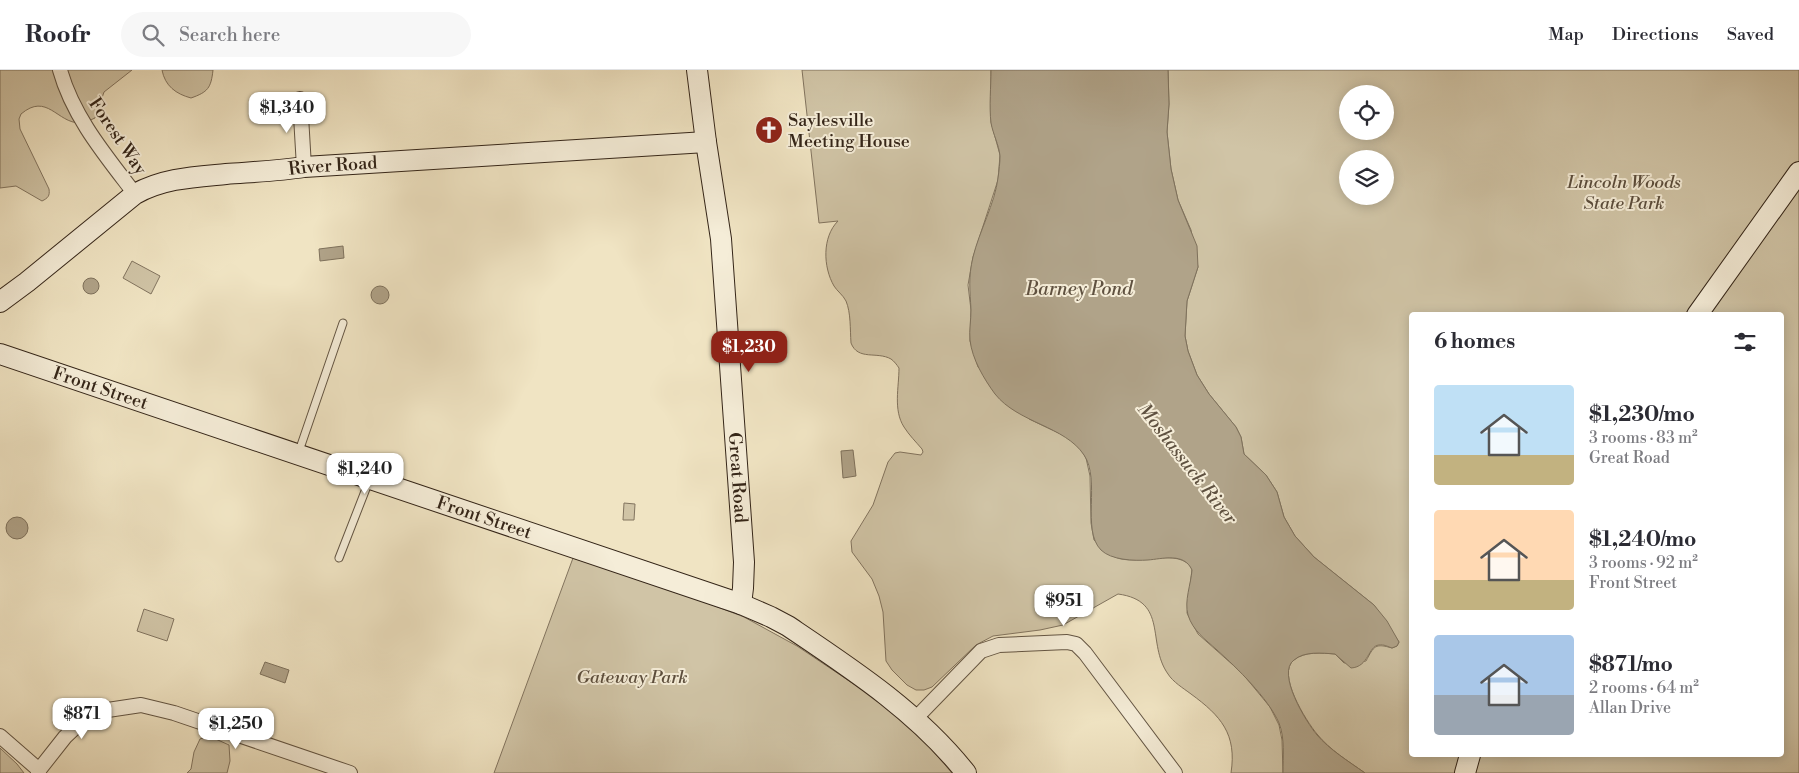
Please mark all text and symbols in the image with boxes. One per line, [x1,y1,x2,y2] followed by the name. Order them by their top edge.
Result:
[121,12,471,57] search box
[25,20,91,50] text: Roofr
[139,21,167,49] icon: search
[179,23,280,47] text: Search here
[1548,23,1584,46] text: Map
[1612,23,1699,46] text: Directions
[1727,23,1774,46] text: Saved
[1339,85,1394,205] map controls
[1339,85,1394,140] button: locate
[246,92,328,134] pin: $1,340
[83,93,152,180] street label: Forest Way
[260,98,314,118] text: $1,340
[788,109,910,153] place label: Saylesville Meeting House
[754,115,784,145] church icon: Saylesville Meeting House
[1339,150,1394,205] button: layers
[287,151,379,181] street label: River Road
[1566,171,1681,215] park label: Lincoln Woods State Park
[1024,277,1134,301] water label: Barney Pond
[1731,328,1759,356] icon: filters
[1434,329,1515,355] text: 6 homes
[708,330,790,373] pin: $1,230
[722,337,776,357] text: $1,230
[50,362,151,415] street label: Front Street
[1132,398,1243,530] water label: Moshassuck River
[1589,402,1695,428] text: $1,230/mo
[1474,405,1534,465] icon: home
[1589,428,1698,448] text: 3 rooms · 83 m²
[723,432,752,525] street label: Great Road
[1589,448,1670,468] text: Great Road
[324,452,406,495] pin: $1,240
[338,459,392,479] text: $1,240
[433,491,535,545] street label: Front Street
[1589,527,1696,553] text: $1,240/mo
[1474,530,1534,590] icon: home
[1589,553,1698,573] text: 3 rooms · 92 m²
[1589,573,1677,593] text: Front Street
[1034,584,1094,627] pin: $951
[1045,591,1083,611] text: $951
[1589,652,1673,678] text: $871/mo
[1474,655,1534,715] icon: home
[576,666,688,689] park label: Gateway Park
[1589,678,1699,698] text: 2 rooms · 64 m²
[52,698,112,740] pin: $871
[1589,698,1671,718] text: Allan Drive
[64,704,100,724] text: $871
[195,708,277,750] pin: $1,250
[209,714,263,734] text: $1,250

